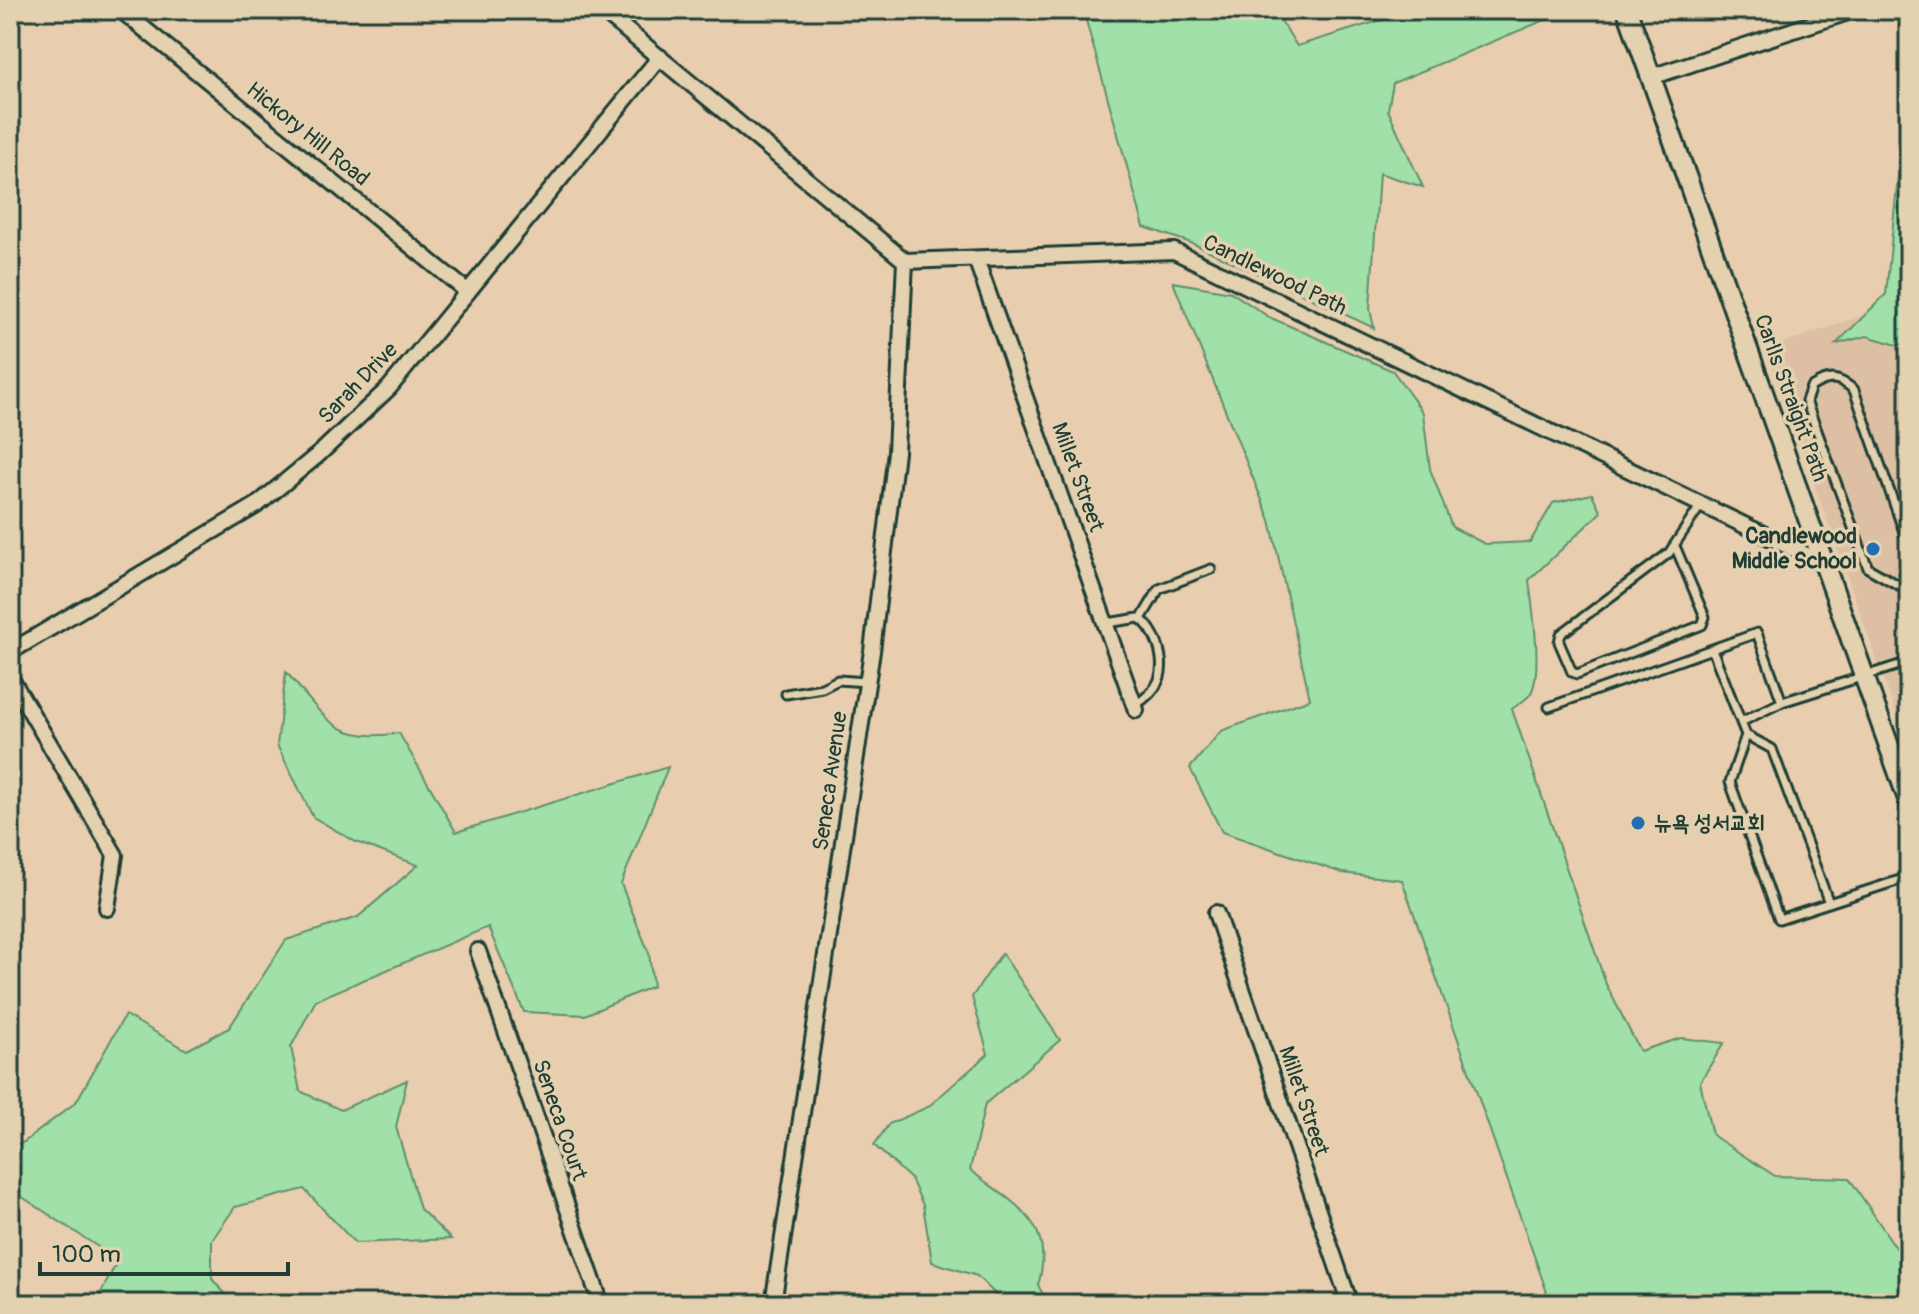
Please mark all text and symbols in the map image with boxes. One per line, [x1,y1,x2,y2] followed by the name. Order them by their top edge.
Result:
[241,76,375,192] street label: Hickory Hill Road
[1199,228,1351,322] street label: Candlewood Path
[1748,311,1834,485] street label: Carlls Straight Path
[312,336,404,430] street label: Sarah Drive
[1045,418,1111,536] street label: Millet Street
[1732,522,1857,575] place label: Candlewood Middle School
[1864,540,1882,558] marker: Candlewood Middle School
[806,709,854,852] street label: Seneca Avenue
[1654,809,1765,837] place label: 뉴욕 성서교회
[1629,814,1647,832] marker: 뉴욕 성서교회
[1272,1042,1336,1160] street label: Millet Street
[526,1056,594,1184] street label: Seneca Court
[40,1226,288,1276] scale bar
[52,1240,121,1269] text: 100 m

